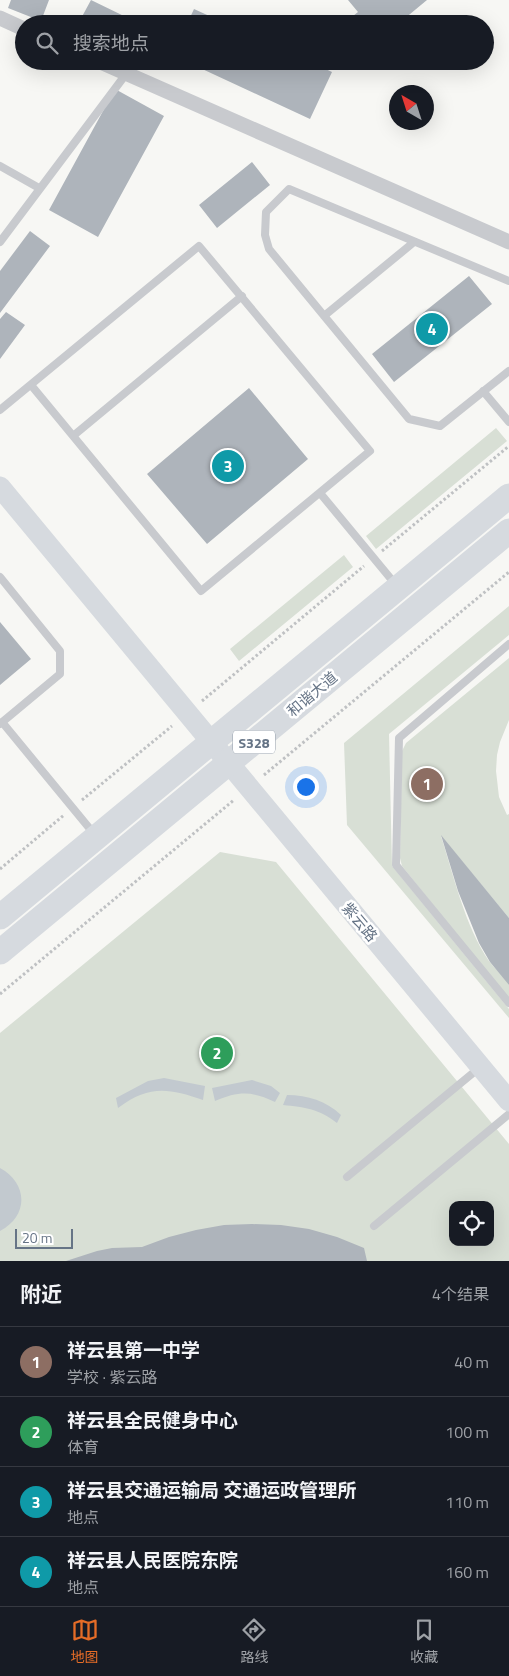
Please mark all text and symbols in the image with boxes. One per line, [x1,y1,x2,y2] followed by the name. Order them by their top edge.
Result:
[15,15,494,70] search box
[73,28,149,57] text: 搜索地点
[33,29,61,57] icon: search
[389,85,434,130] north arrow
[416,310,448,348] pin: 4
[212,447,244,485] pin: 3
[282,666,342,722] street label: 和谐大道
[233,730,275,754] road number: S328
[411,765,443,803] pin: 1
[293,774,319,800] your location
[337,897,383,947] street label: 紫云路
[201,1034,233,1072] pin: 2
[449,1201,494,1246] map controls
[449,1201,494,1246] button: locate
[15,1226,72,1249] scale bar
[22,1227,52,1248] text: 20 m
[20,1278,62,1310] text: 附近
[432,1282,489,1306] text: 4个结果
[67,1335,200,1364] text: 祥云县第一中学
[32,1350,40,1374] text: 1
[454,1350,489,1374] text: 40 m
[67,1365,158,1389] text: 学校 · 紫云路
[67,1405,238,1434] text: 祥云县全民健身中心
[32,1420,40,1444] text: 2
[445,1420,489,1444] text: 100 m
[67,1435,99,1459] text: 体育
[67,1475,356,1504] text: 祥云县交通运输局 交通运政管理所
[32,1490,40,1514] text: 3
[445,1490,489,1514] text: 110 m
[67,1505,99,1529] text: 地点
[67,1545,238,1574] text: 祥云县人民医院东院
[32,1560,40,1584] text: 4
[445,1560,489,1584] text: 160 m
[67,1575,99,1599] text: 地点
[71,1616,99,1667] tab: 地图
[240,1616,268,1667] tab: 路线
[410,1616,438,1667] tab: 收藏

